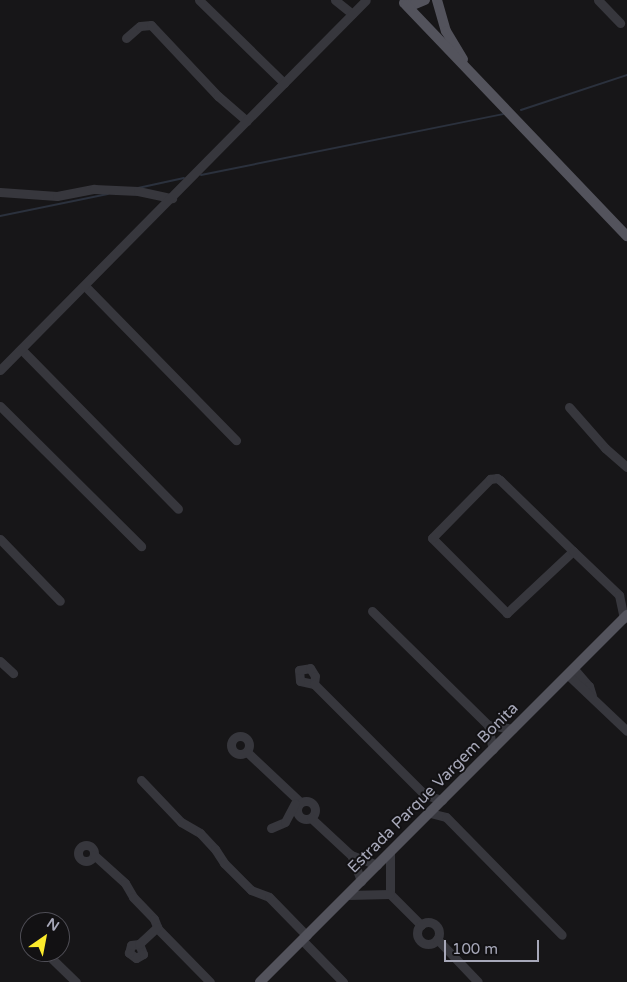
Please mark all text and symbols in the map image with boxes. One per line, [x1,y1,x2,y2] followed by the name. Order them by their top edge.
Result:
[344,699,522,877] street label: Estrada Parque Vargem Bonita
[20,912,70,962] north arrow
[44,915,62,935] text: N
[447,930,542,962] scale bar
[452,940,498,958] text: 100 m

